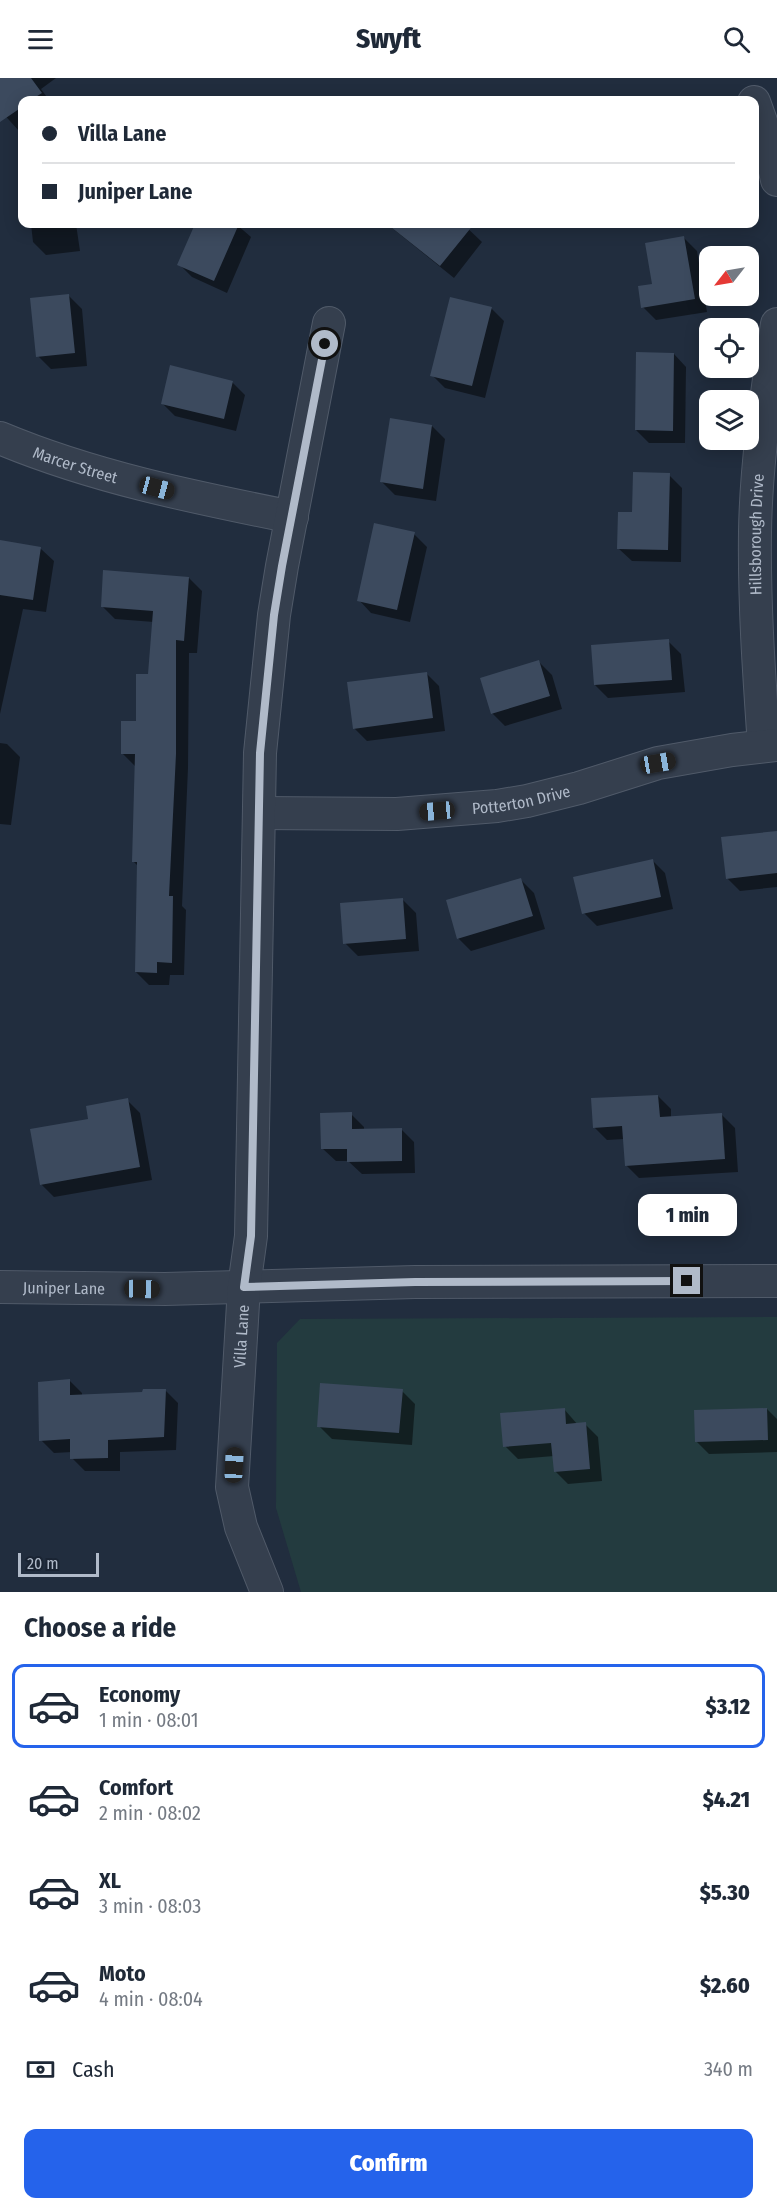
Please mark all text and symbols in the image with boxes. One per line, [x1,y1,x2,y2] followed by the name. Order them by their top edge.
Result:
[24,23,57,56] icon: menu
[356,23,421,55] text: Swyft
[720,23,753,56] icon: search
[78,120,166,147] text: Villa Lane
[78,178,193,205] text: Juniper Lane
[699,246,759,306] north arrow
[699,246,759,450] map controls
[699,318,759,378] button: locate
[311,330,338,357] route start
[699,390,759,450] button: layers
[31,442,120,487] street label: Marcer Street
[745,473,767,595] street label: Hillsborough Drive
[137,475,177,501] car
[639,751,677,775] car
[471,781,572,817] street label: Potterton Drive
[418,800,456,822] car
[638,1194,736,1236] callout: 1 min
[666,1203,709,1227] text: 1 min
[673,1267,700,1294] route end
[23,1278,105,1298] street label: Juniper Lane
[124,1280,160,1298] car
[230,1304,252,1368] street label: Villa Lane
[224,1447,244,1483] car
[18,1550,99,1578] scale bar
[27,1554,58,1573] text: 20 m
[24,1612,176,1644] text: Choose a ride
[27,1679,81,1733] icon: car
[99,1681,180,1708] text: Economy
[706,1693,750,1720] text: $3.12
[99,1708,198,1732] text: 1 min · 08:01
[27,1772,81,1826] icon: car
[99,1774,173,1801] text: Comfort
[703,1786,750,1813] text: $4.21
[99,1801,201,1825] text: 2 min · 08:02
[27,1865,81,1919] icon: car
[99,1867,121,1894] text: XL
[700,1879,750,1906] text: $5.30
[99,1894,201,1918] text: 3 min · 08:03
[27,1958,81,2012] icon: car
[99,1960,146,1987] text: Moto
[700,1972,750,1999] text: $2.60
[99,1987,203,2011] text: 4 min · 08:04
[24,2053,57,2086] icon: cash
[72,2056,115,2083] text: Cash
[704,2057,753,2081] text: 340 m
[24,2129,753,2198] button: Confirm

